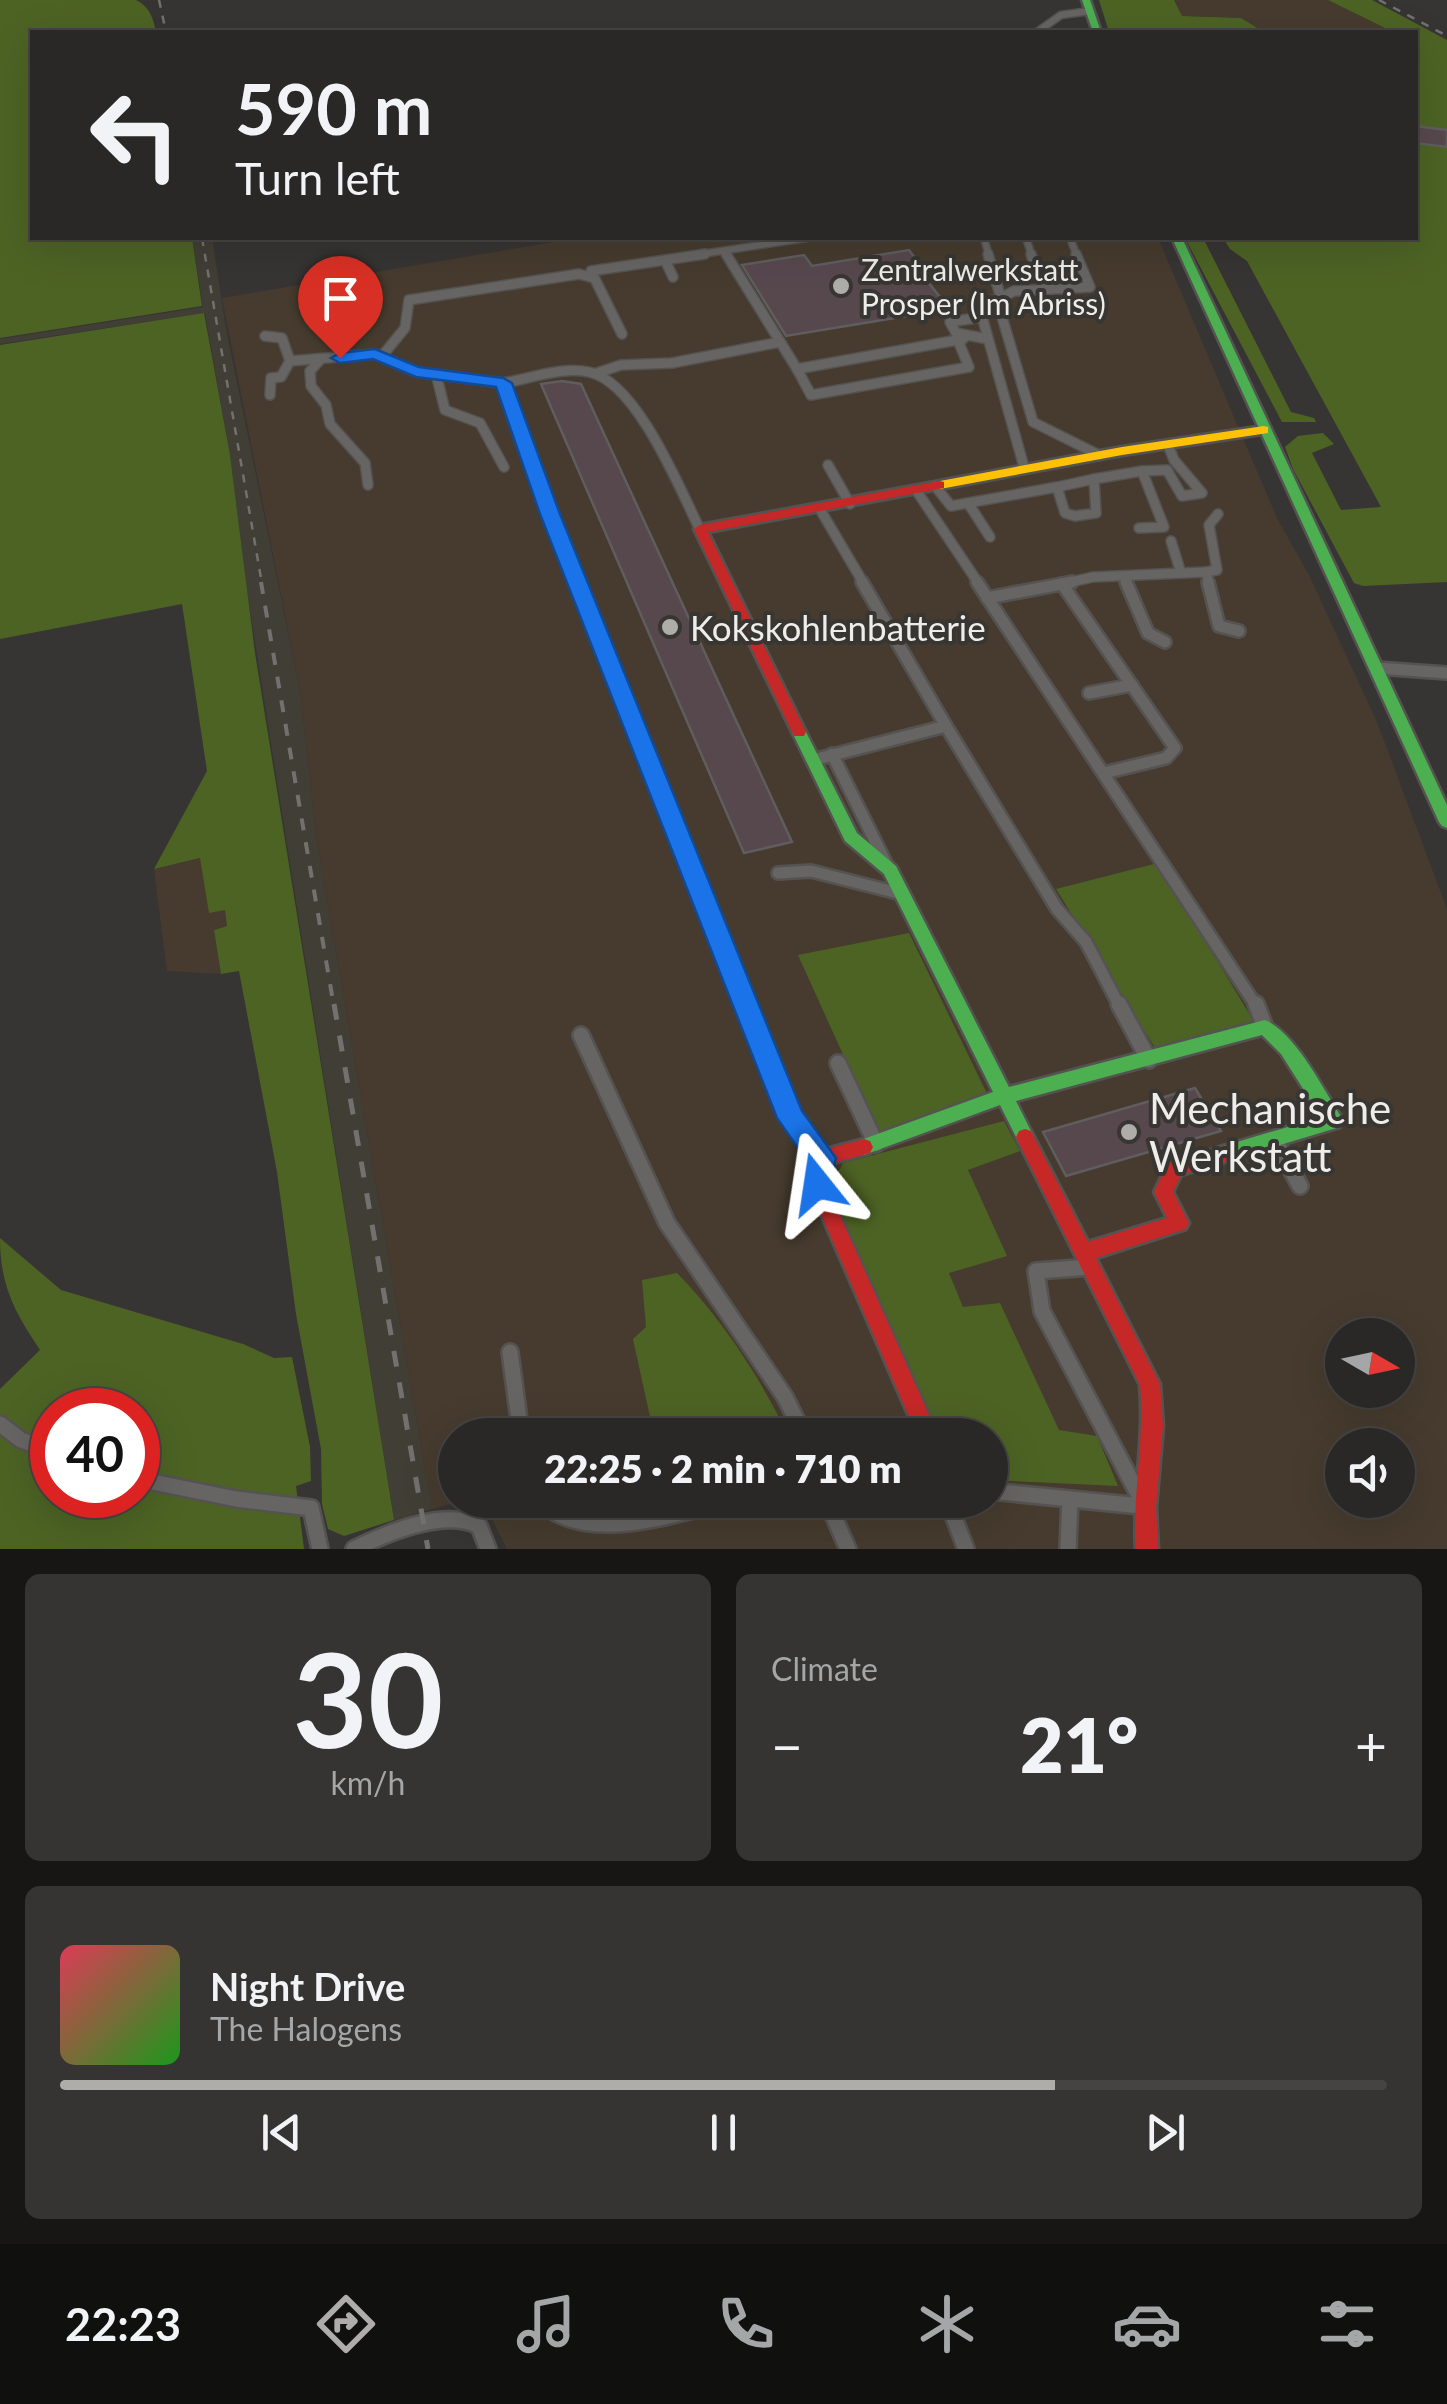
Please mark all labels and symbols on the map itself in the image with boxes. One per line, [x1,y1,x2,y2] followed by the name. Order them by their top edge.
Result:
[861,251,1106,321] place label: Zentralwerkstatt Prosper (Im Abriss)
[298,256,383,359] pin
[830,275,852,297] marker: Zentralwerkstatt Prosper (Im Abriss)
[690,606,986,648] place label: Kokskohlenbatterie
[659,616,681,638] marker: Kokskohlenbatterie
[1149,1083,1391,1181] place label: Mechanische Werkstatt
[1118,1121,1140,1143] marker: Mechanische Werkstatt
[765,1132,869,1236] position arrow
[1325,1318,1415,1408] north arrow
[30,1388,160,1518] speed limit sign: 40

